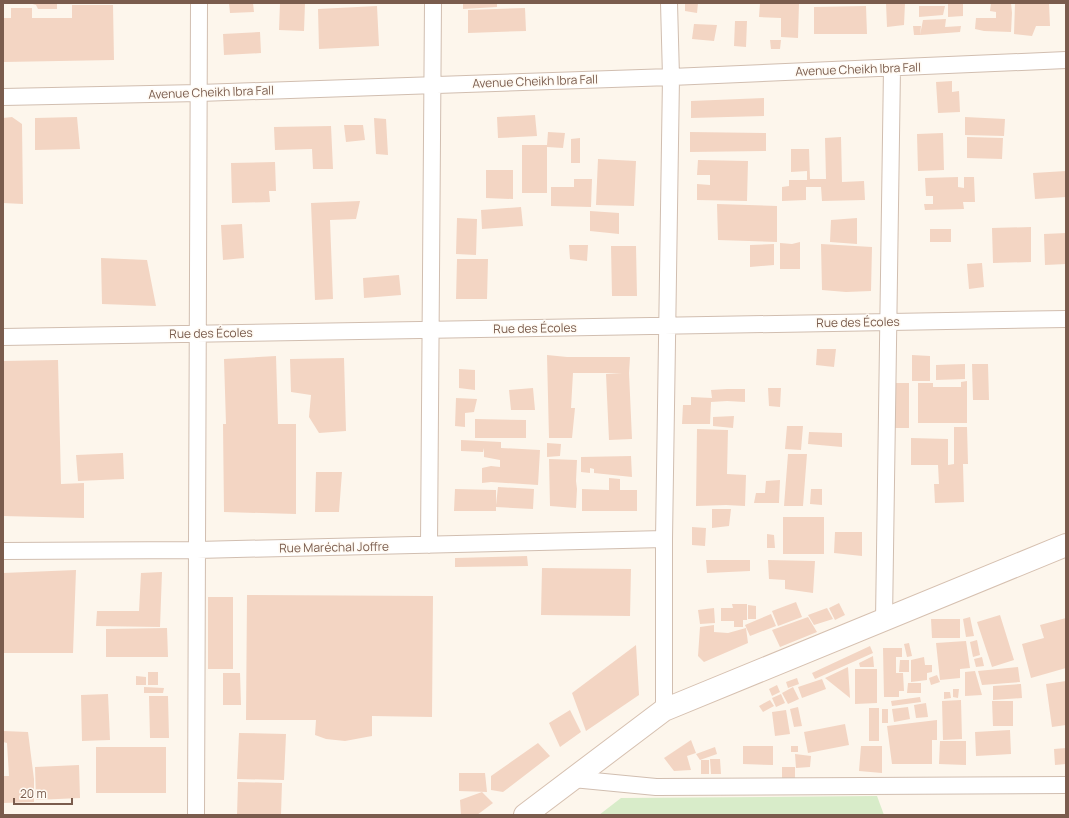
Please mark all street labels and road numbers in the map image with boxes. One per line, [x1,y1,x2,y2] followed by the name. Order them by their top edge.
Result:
[795,58,921,80] street label: Avenue Cheikh Ibra Fall
[472,70,598,92] street label: Avenue Cheikh Ibra Fall
[148,81,274,103] street label: Avenue Cheikh Ibra Fall
[816,313,900,331] street label: Rue des Écoles
[493,319,577,337] street label: Rue des Écoles
[169,324,253,342] street label: Rue des Écoles
[279,538,389,556] street label: Rue Maréchal Joffre

